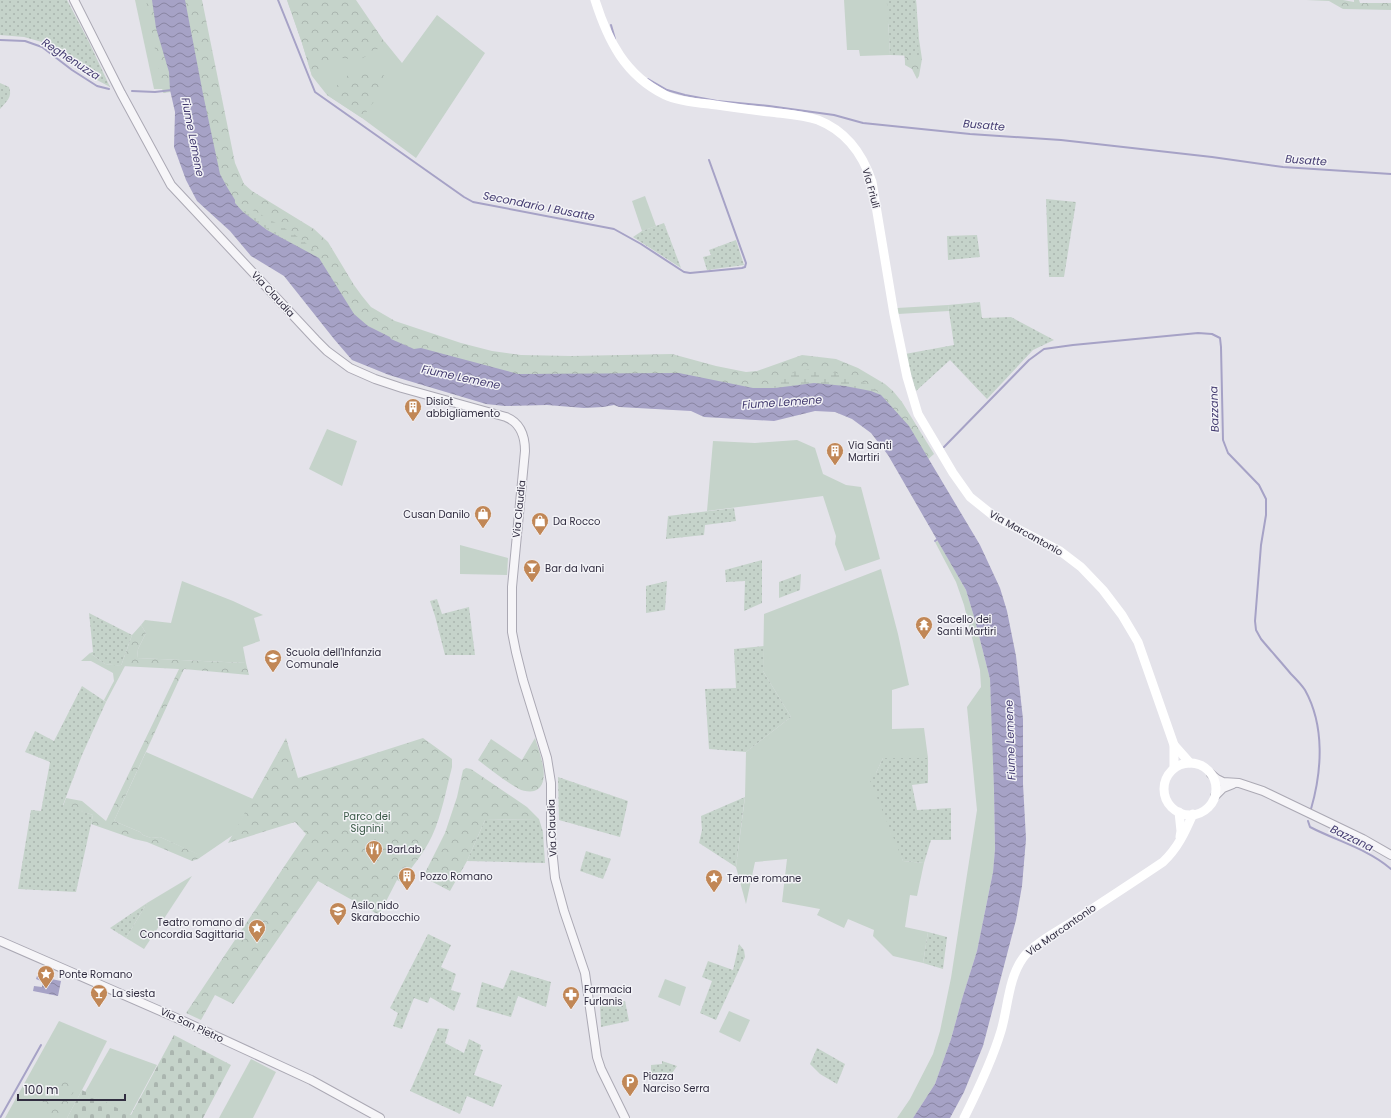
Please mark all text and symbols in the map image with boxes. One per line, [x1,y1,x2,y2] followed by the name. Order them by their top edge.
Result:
[39,34,104,84] water label: Reghenuzza
[177,96,209,178] water label: Fiume Lemene
[962,115,1006,135] water label: Busatte
[1285,151,1328,169] water label: Busatte
[858,166,884,210] street label: Via Friuli
[482,187,597,225] water label: Secondario I Busatte
[248,268,298,320] street label: Via Claudia
[420,361,502,393] water label: Fiume Lemene
[1205,385,1223,432] water label: Bazzana
[741,391,823,413] water label: Fiume Lemene
[426,394,500,421] place label: Disiot abbigliamento
[403,397,423,422] building icon: Disiot abbigliamento
[848,438,892,465] place label: Via Santi Martiri
[825,441,845,466] building icon: Via Santi Martiri
[509,479,529,539] street label: Via Claudia
[473,504,493,529] shop icon: Cusan Danilo
[986,506,1066,560] street label: Via Marcantonio
[403,507,470,522] place label: Cusan Danilo
[530,511,550,536] shop icon: Da Rocco
[553,514,601,529] place label: Da Rocco
[522,558,542,583] bar icon: Bar da Ivani
[545,561,604,576] place label: Bar da Ivani
[937,612,996,639] place label: Sacello dei Santi Martiri
[914,615,934,640] temple icon: Sacello dei Santi Martiri
[286,645,381,672] place label: Scuola dell'Infanzia Comunale
[263,648,283,673] school or university icon: Scuola dell'Infanzia Comunale
[1001,699,1019,780] water label: Fiume Lemene
[543,799,561,857] street label: Via Claudia
[344,809,390,836] park label: Parco dei Signini
[1328,821,1377,856] water label: Bazzana
[364,839,384,864] restaurant icon: BarLab
[387,842,422,857] place label: BarLab
[397,866,417,891] building icon: Pozzo Romano
[704,868,724,893] place icon: Terme romane
[420,869,493,884] place label: Pozzo Romano
[727,871,801,886] place label: Terme romane
[351,898,420,925] place label: Asilo nido Skarabocchio
[1023,900,1099,960] street label: Via Marcantonio
[328,901,348,926] school or university icon: Asilo nido Skarabocchio
[140,915,244,942] place label: Teatro romano di Concordia Sagittaria
[247,918,267,943] place icon: Teatro romano di Concordia Sagittaria
[36,964,56,989] place icon: Ponte Romano
[59,967,132,982] place label: Ponte Romano
[584,982,632,1009] place label: Farmacia Furlanis
[89,983,109,1008] bar icon: La siesta
[561,985,581,1010] pharmacy icon: Farmacia Furlanis
[112,986,155,1001] place label: La siesta
[158,1004,226,1046] street label: Via San Pietro
[643,1069,710,1096] place label: Piazza Narciso Serra
[620,1072,640,1097] parking icon: Piazza Narciso Serra
[18,1076,125,1102] scale bar
[24,1081,58,1098] text: 100 m

